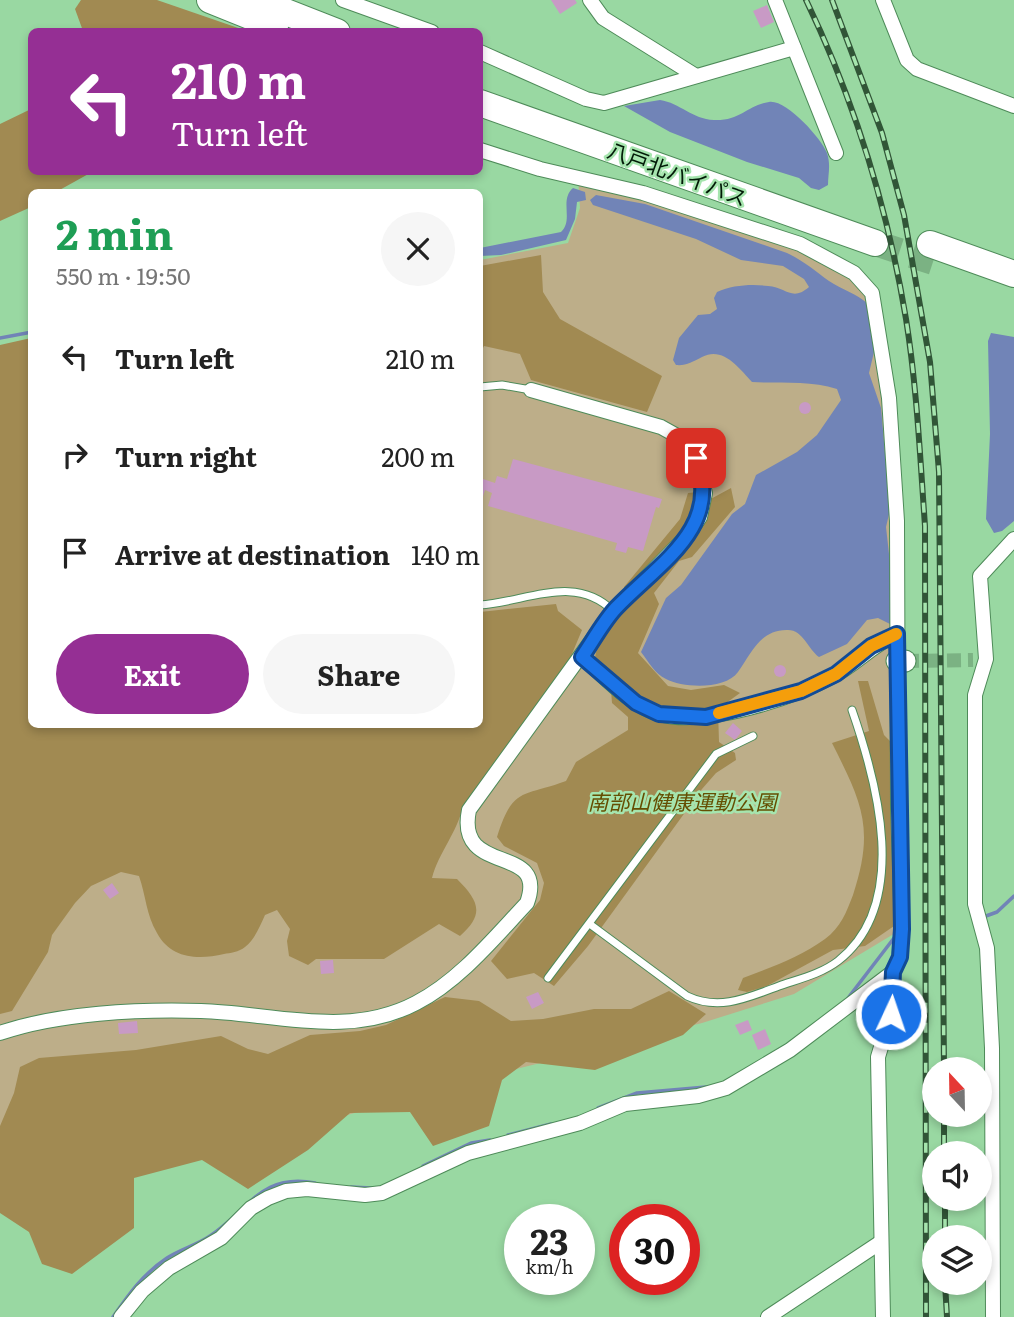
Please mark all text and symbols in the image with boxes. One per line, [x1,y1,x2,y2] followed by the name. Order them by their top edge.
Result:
[171,41,306,114] text: 210 m
[56,56,147,147] icon: left
[171,108,308,156] text: Turn left
[604,133,752,212] street label: 八戸北バイパス
[56,201,173,263] text: 2 min
[381,212,455,286] button: close
[56,258,190,292] text: 550 m · 19:50
[56,338,94,376] icon: left
[115,338,234,377] text: Turn left
[386,338,455,377] text: 210 m
[666,428,726,488] pin
[56,436,94,474] icon: right
[115,436,257,475] text: Turn right
[381,436,455,475] text: 200 m
[677,439,715,477] icon: arrive
[56,534,94,572] icon: arrive
[115,534,390,573] text: Arrive at destination
[411,534,480,573] text: 140 m
[56,634,249,714] button: Exit
[263,634,455,714] button: Share
[588,785,779,816] park label: 南部山健康運動公園
[854,977,928,1051] position arrow
[922,1057,992,1127] north arrow
[922,1057,992,1295] map controls
[922,1141,992,1211] button: sound
[609,1204,700,1295] speed limit sign: 30
[530,1214,569,1266] text: 23
[922,1225,992,1295] button: layers
[526,1253,573,1280] text: km/h

